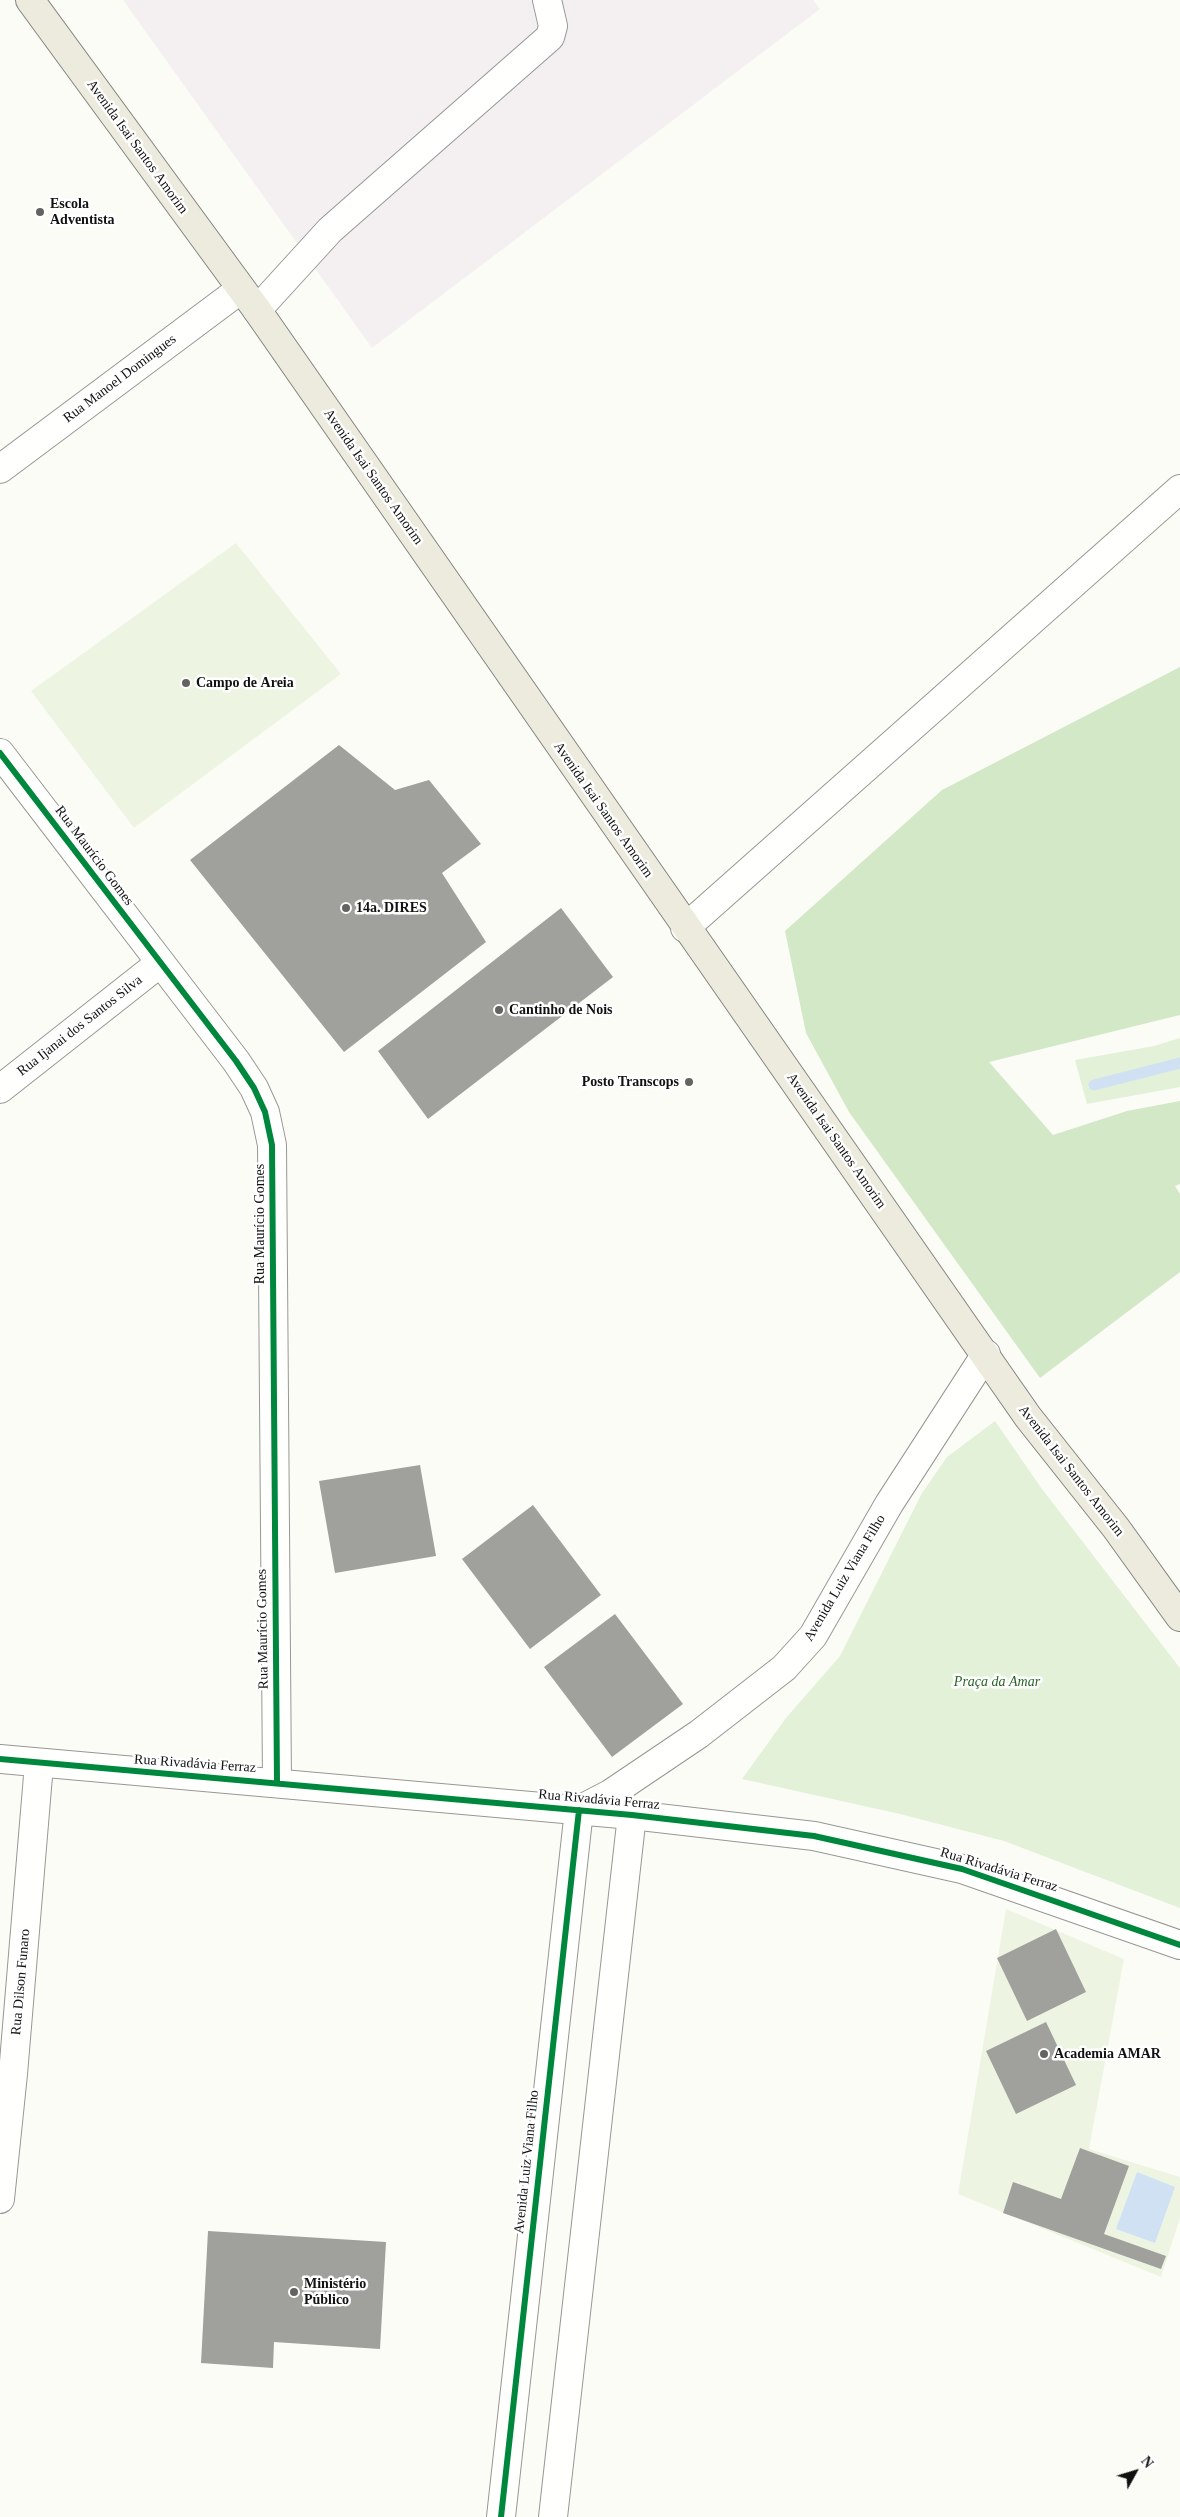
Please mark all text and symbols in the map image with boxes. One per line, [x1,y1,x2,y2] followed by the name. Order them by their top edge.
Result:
[83,77,191,217] street label: Avenida Isai Santos Amorim
[50,196,115,228] place label: Escola Adventista
[34,206,46,218] marker: Escola Adventista
[60,331,180,427] street label: Rua Manoel Domingues
[320,406,426,548] street label: Avenida Isai Santos Amorim
[196,675,294,691] place label: Campo de Areia
[180,677,192,689] marker: Campo de Areia
[550,739,656,881] street label: Avenida Isai Santos Amorim
[51,803,137,909] street label: Rua Maurício Gomes
[356,900,427,916] place label: 14a. DIRES
[340,902,352,914] marker: 14a. DIRES
[14,972,146,1080] street label: Rua Ijanai dos Santos Silva
[509,1002,612,1018] place label: Cantinho de Nois
[493,1004,505,1016] marker: Cantinho de Nois
[783,1070,889,1212] street label: Avenida Isai Santos Amorim
[582,1074,679,1090] place label: Posto Transcops
[683,1076,695,1088] marker: Posto Transcops
[252,1164,268,1284] street label: Rua Maurício Gomes
[1015,1402,1127,1540] street label: Avenida Isai Santos Amorim
[801,1512,889,1644] street label: Avenida Luiz Viana Filho
[254,1569,272,1689] street label: Rua Maurício Gomes
[954,1674,1040,1690] park label: Praça da Amar
[134,1751,256,1777] street label: Rua Rivadávia Ferraz
[537,1786,661,1814] street label: Rua Rivadávia Ferraz
[938,1844,1060,1896] street label: Rua Rivadávia Ferraz
[8,1928,34,2036] street label: Rua Dilson Funaro
[1054,2046,1161,2062] place label: Academia AMAR
[1038,2048,1050,2060] marker: Academia AMAR
[511,2089,543,2235] street label: Avenida Luiz Viana Filho
[304,2276,366,2308] place label: Ministério Público
[288,2286,300,2298] marker: Ministério Público
[1110,2447,1160,2497] north arrow
[1138,2454,1156,2471] text: N

